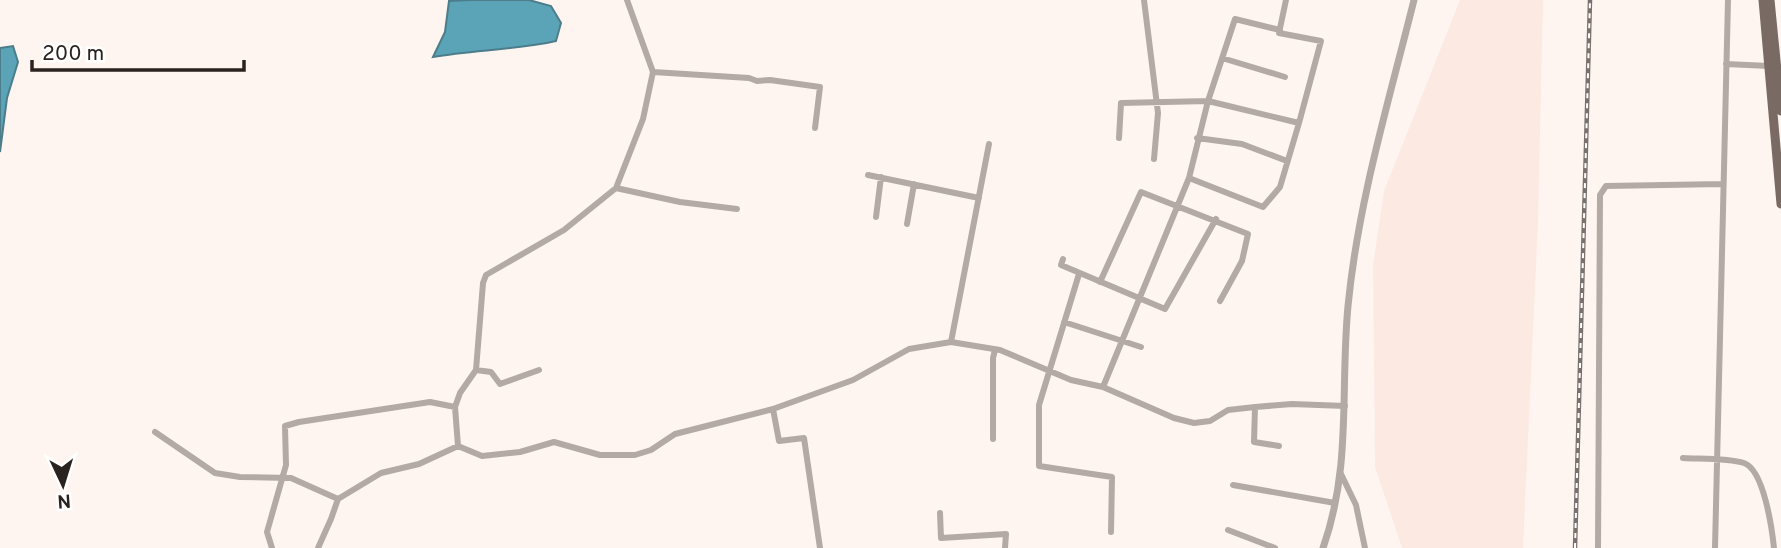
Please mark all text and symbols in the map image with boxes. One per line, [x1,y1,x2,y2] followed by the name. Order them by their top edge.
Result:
[32,28,243,72] scale bar
[42,41,104,68] text: 200 m
[28,450,98,520] north arrow
[56,488,72,512] text: N

